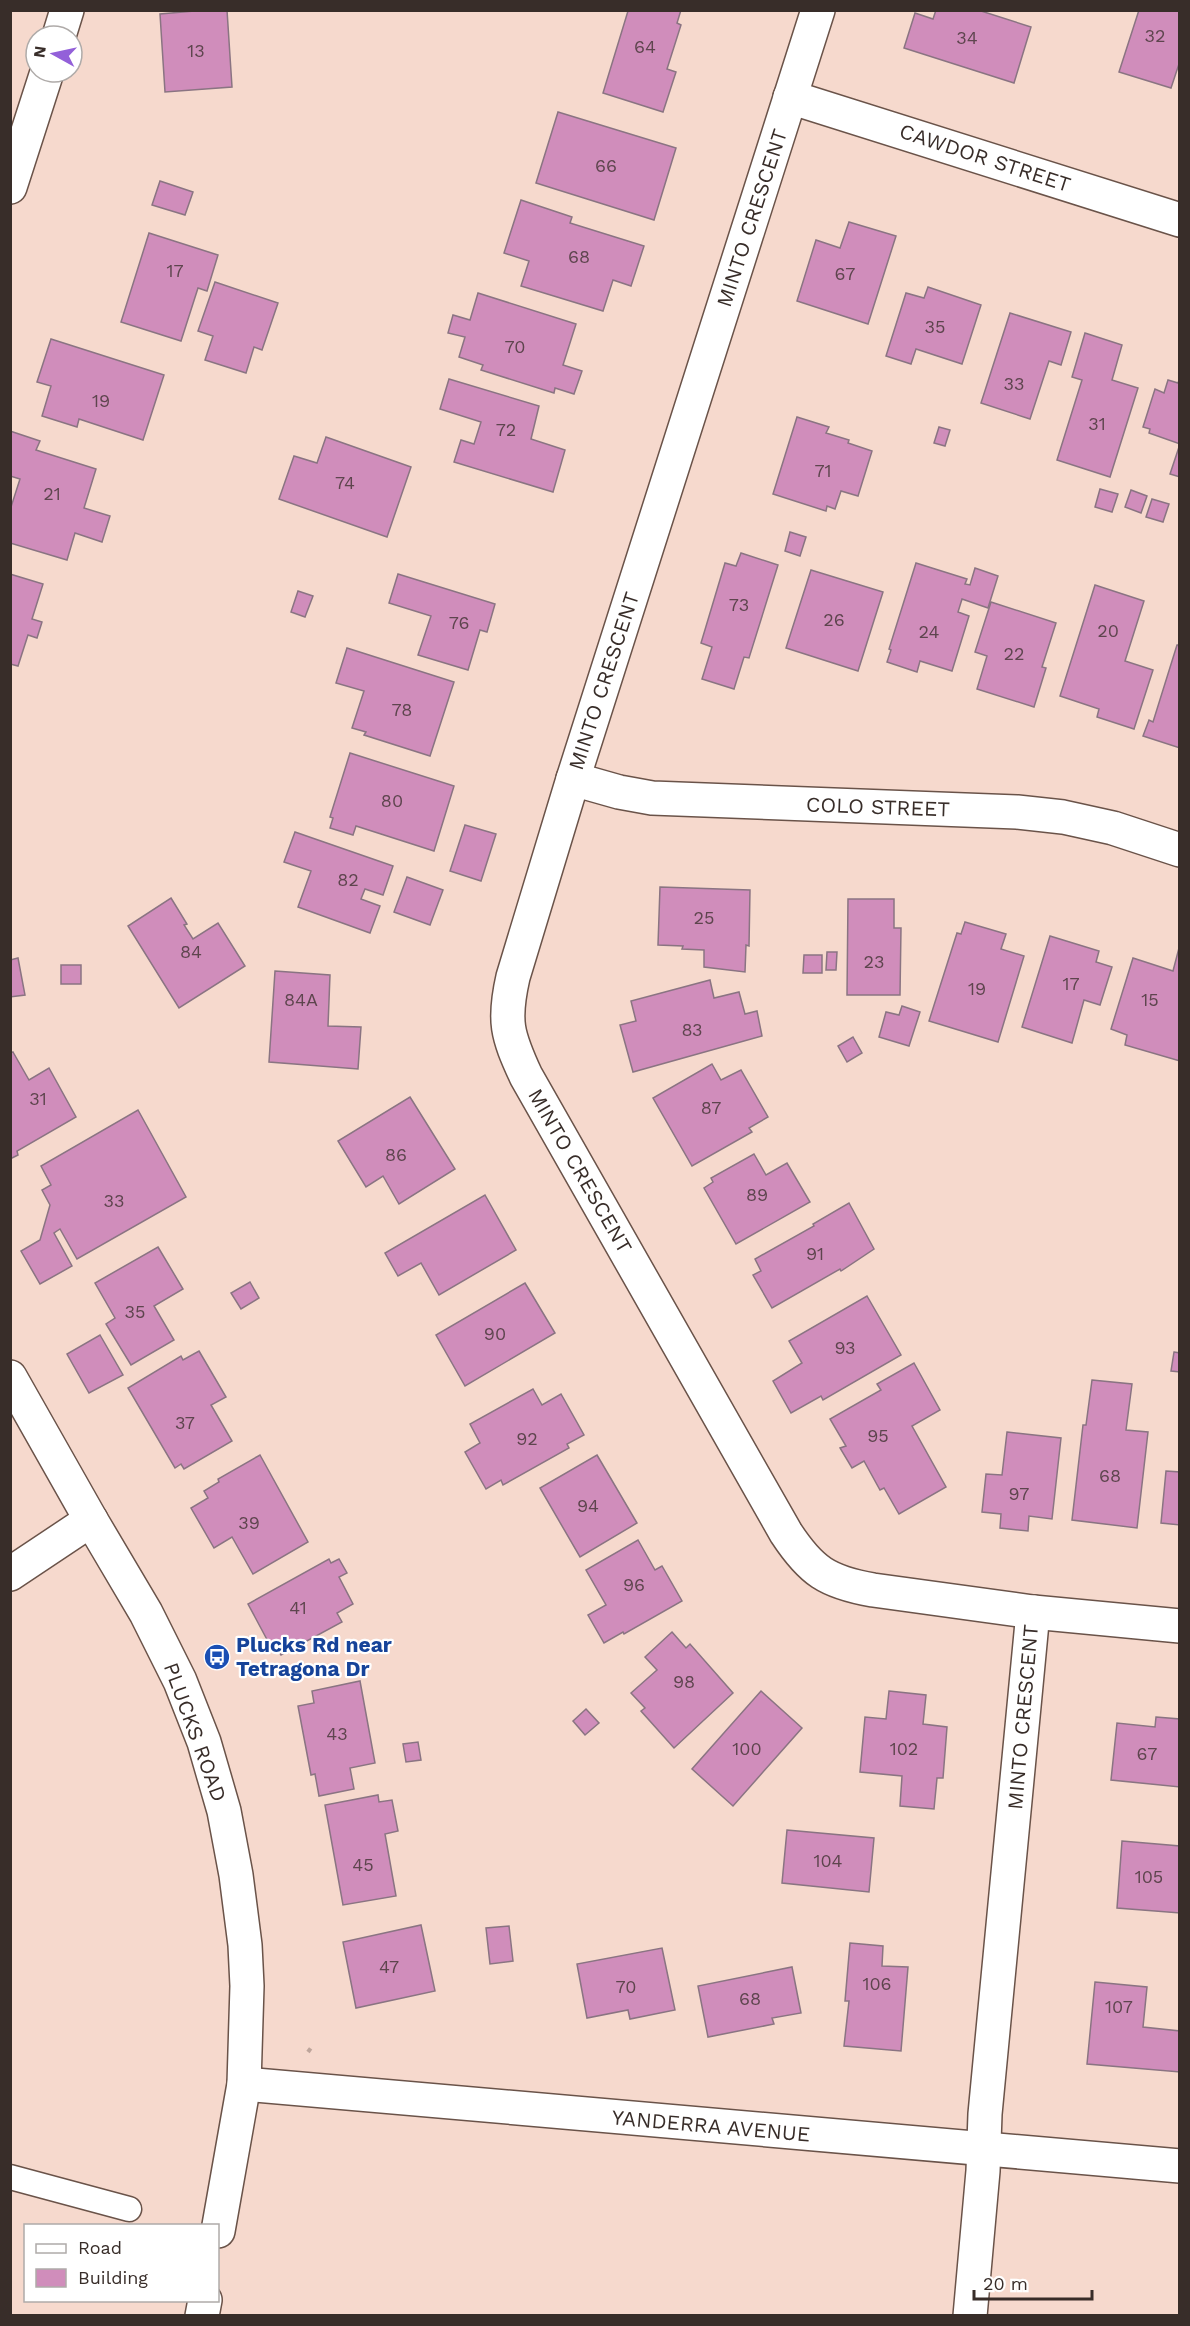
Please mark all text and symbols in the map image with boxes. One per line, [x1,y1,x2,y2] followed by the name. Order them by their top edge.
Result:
[24,24,84,84] north arrow
[1145,25,1166,46] house number: 32
[956,27,978,48] house number: 34
[634,36,656,57] house number: 64
[187,40,205,61] house number: 13
[29,45,50,59] text: N
[896,118,1074,197] street label: CAWDOR STREET
[711,125,792,310] street label: MINTO CRESCENT
[595,155,617,176] house number: 66
[568,246,590,267] house number: 68
[166,260,184,281] house number: 17
[835,263,855,284] house number: 67
[925,316,945,337] house number: 35
[505,336,525,357] house number: 70
[1004,373,1025,394] house number: 33
[92,390,110,411] house number: 19
[1088,413,1106,434] house number: 31
[496,419,516,440] house number: 72
[814,460,832,481] house number: 71
[335,472,355,493] house number: 74
[43,483,61,504] house number: 21
[563,588,644,773] street label: MINTO CRESCENT
[729,594,749,615] house number: 73
[823,609,845,630] house number: 26
[449,612,469,633] house number: 76
[1097,620,1119,641] house number: 20
[919,621,939,642] house number: 24
[1004,643,1025,664] house number: 22
[392,699,412,720] house number: 78
[381,790,403,811] house number: 80
[806,791,951,822] street label: COLO STREET
[337,869,359,890] house number: 82
[694,907,714,928] house number: 25
[180,941,202,962] house number: 84
[864,951,885,972] house number: 23
[1062,973,1080,994] house number: 17
[968,978,986,999] house number: 19
[284,989,318,1010] house number: 84A
[1141,989,1159,1010] house number: 15
[681,1019,703,1040] house number: 83
[523,1084,638,1258] street label: MINTO CRESCENT
[29,1088,47,1109] house number: 31
[701,1097,721,1118] house number: 87
[385,1144,407,1165] house number: 86
[746,1184,768,1205] house number: 89
[104,1190,125,1211] house number: 33
[806,1243,824,1264] house number: 91
[125,1301,145,1322] house number: 35
[484,1323,506,1344] house number: 90
[834,1337,856,1358] house number: 93
[175,1412,195,1433] house number: 37
[867,1425,889,1446] house number: 95
[516,1428,538,1449] house number: 92
[1099,1465,1121,1486] house number: 68
[1009,1483,1029,1504] house number: 97
[577,1495,599,1516] house number: 94
[238,1512,260,1533] house number: 39
[623,1574,645,1595] house number: 96
[289,1597,307,1618] house number: 41
[1002,1623,1043,1811] street label: MINTO CRESCENT
[236,1632,392,1681] place label: Plucks Rd near Tetragona Dr
[202,1642,232,1672] bus stop icon: Plucks Rd near Tetragona Dr
[159,1659,232,1805] street label: PLUCKS ROAD
[673,1671,695,1692] house number: 98
[326,1723,348,1744] house number: 43
[732,1738,762,1759] house number: 100
[890,1738,918,1759] house number: 102
[1137,1743,1157,1764] house number: 67
[813,1850,843,1871] house number: 104
[352,1854,374,1875] house number: 45
[1135,1866,1163,1887] house number: 105
[379,1956,399,1977] house number: 47
[862,1973,892,1994] house number: 106
[616,1976,636,1997] house number: 70
[739,1988,761,2009] house number: 68
[1105,1996,1133,2017] house number: 107
[611,2104,811,2147] street label: YANDERRA AVENUE
[24,2224,219,2302] legend
[78,2237,122,2258] text: Road
[974,2263,1092,2301] scale bar
[78,2267,148,2288] text: Building
[983,2273,1028,2294] text: 20 m

